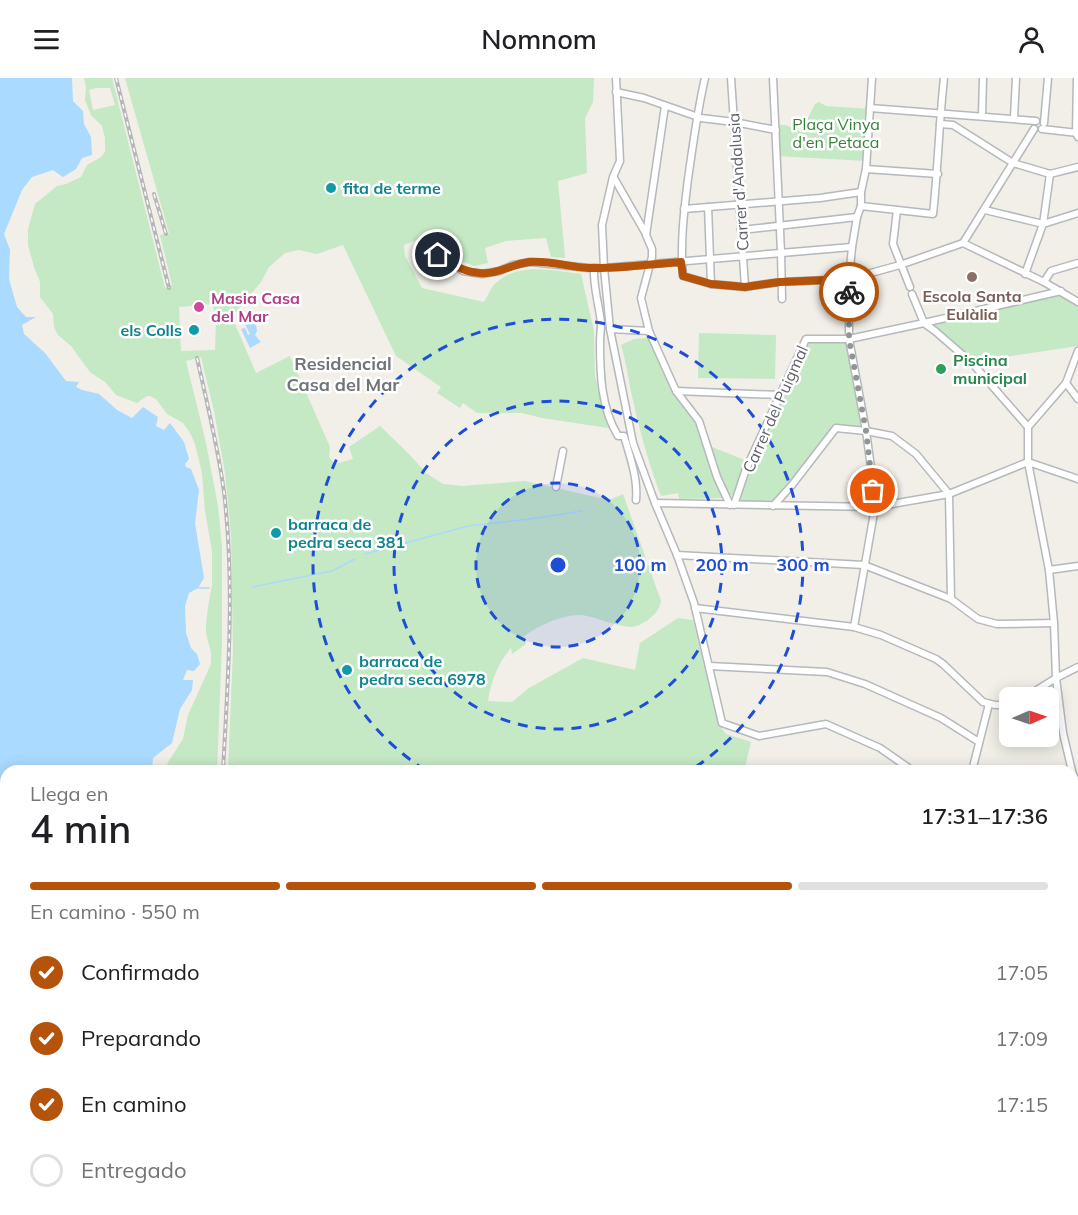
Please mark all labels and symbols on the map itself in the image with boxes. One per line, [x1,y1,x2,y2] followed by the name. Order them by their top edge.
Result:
[723,112,753,252] street label: Carrer d'Andalusia
[792,114,880,152] park label: Plaça Vinya d'en Petaca
[343,178,441,198] place label: fita de terme
[324,181,338,195] marker: fita de terme
[412,229,463,280] pin
[819,262,879,322] courier
[965,270,979,284] marker: Escola Santa Eulàlia
[922,286,1022,324] place label: Escola Santa Eulàlia
[211,288,300,326] place label: Masia Casa del Mar
[192,300,206,314] marker: Masia Casa del Mar
[120,320,182,340] place label: els Colls
[187,323,201,337] marker: els Colls
[738,342,812,476] street label: Carrer del Puigmal
[953,350,1027,388] place label: Piscina municipal
[287,352,400,396] district label: Residencial Casa del Mar
[934,362,948,376] marker: Piscina municipal
[847,465,898,516] pin
[288,514,405,552] place label: barraca de pedra seca 381
[269,526,283,540] marker: barraca de pedra seca 381
[613,553,667,576] text: 100 m
[695,553,749,576] text: 200 m
[776,553,830,576] text: 300 m
[548,555,568,575] centre of rings
[359,651,486,689] place label: barraca de pedra seca 6978
[340,663,354,677] marker: barraca de pedra seca 6978
[999,687,1059,747] north arrow

